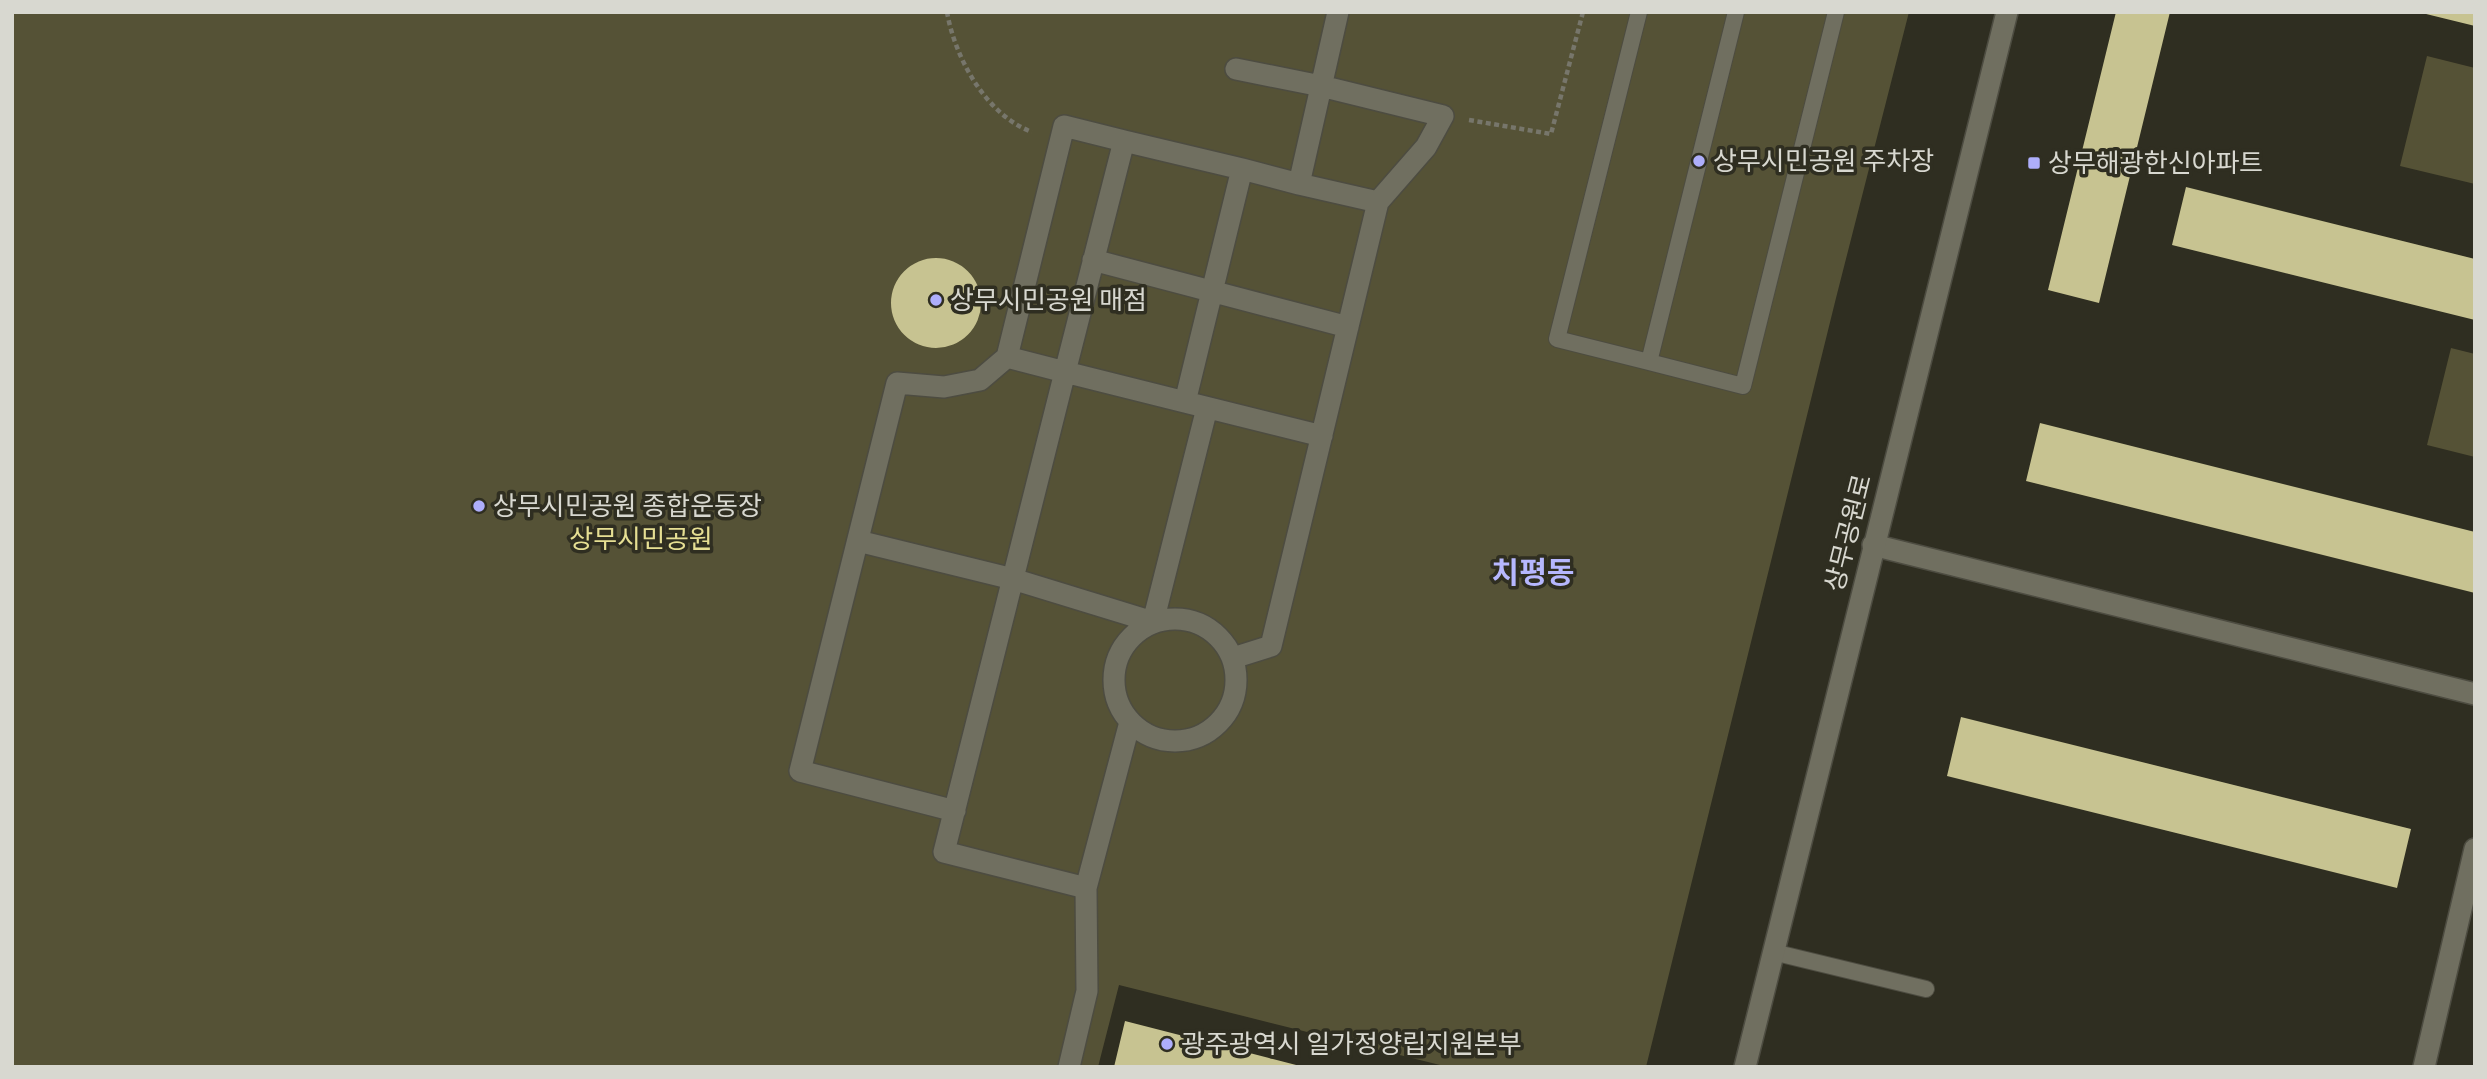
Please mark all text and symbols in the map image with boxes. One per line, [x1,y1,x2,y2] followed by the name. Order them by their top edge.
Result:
[1713,144,1934,175] place label: 상무시민공원 주차장
[2048,146,2263,177] place label: 상무해광한신아파트
[1691,153,1707,169] marker: 상무시민공원 주차장
[2026,155,2042,171] marker: 상무해광한신아파트
[950,283,1147,314] place label: 상무시민공원 매점
[928,292,944,308] marker: 상무시민공원 매점
[1817,471,1876,594] street label: 상무공원로
[493,489,762,520] place label: 상무시민공원 종합운동장
[471,498,487,514] marker: 상무시민공원 종합운동장
[569,522,713,553] park label: 상무시민공원
[1492,553,1574,589] district label: 치평동
[1181,1027,1522,1058] place label: 광주광역시 일가정양립지원본부
[1159,1036,1175,1052] marker: 광주광역시 일가정양립지원본부

